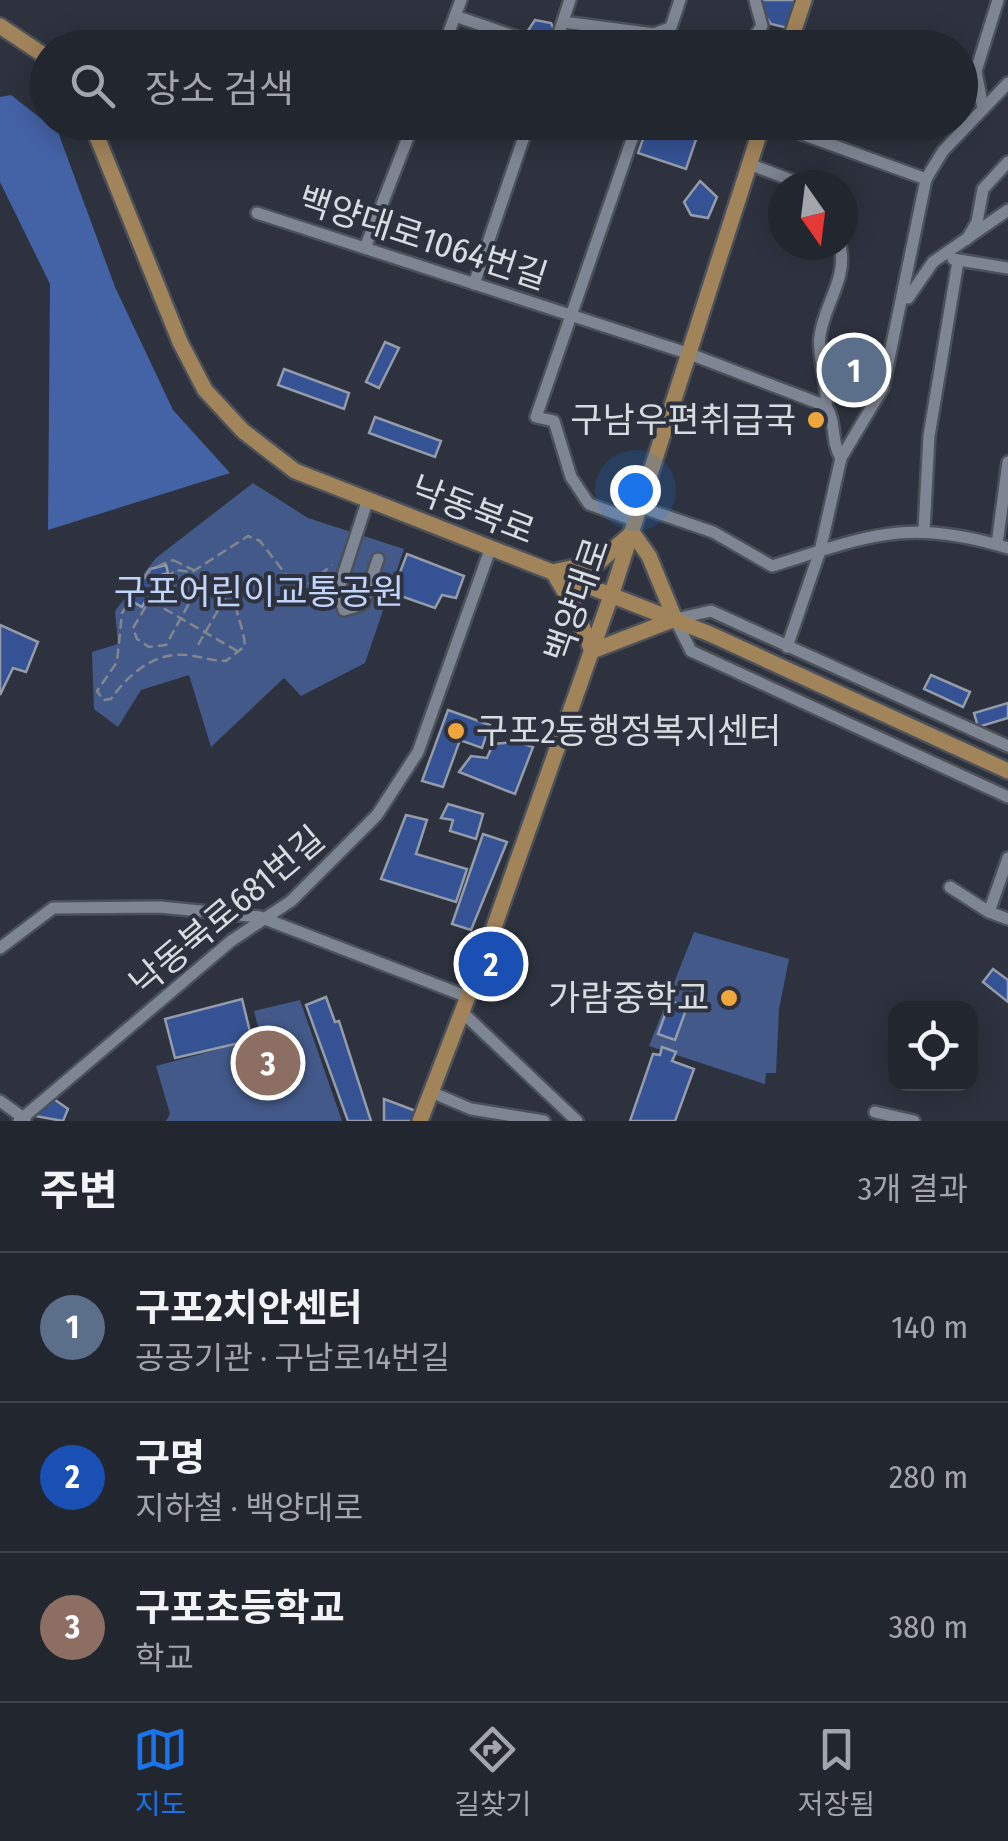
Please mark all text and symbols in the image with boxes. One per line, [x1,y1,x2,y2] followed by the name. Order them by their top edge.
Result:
[30,30,978,140] search box
[65,58,120,113] icon: search
[145,66,294,112] text: 장소 검색
[768,170,858,260] north arrow
[293,178,553,298] street label: 백양대로1064번길
[822,332,886,408] pin: 1
[571,399,796,441] place label: 구남우편취급국
[805,409,827,431] marker: 구남우편취급국
[610,465,661,516] your location
[405,467,541,553] street label: 낙동북로
[536,532,618,668] street label: 백양대로
[114,571,404,613] park label: 구포어린이교통공원
[476,710,781,752] place label: 구포2동행정복지센터
[445,720,467,742] marker: 구포2동행정복지센터
[121,818,333,1004] street label: 낙동북로681번길
[458,926,524,1002] pin: 2
[548,977,709,1019] place label: 가람중학교
[718,987,740,1009] marker: 가람중학교
[888,1001,978,1091] map controls
[888,1001,978,1091] button: locate
[236,1026,300,1100] pin: 3
[40,1166,117,1216] text: 주변
[858,1170,968,1208] text: 3개 결과
[135,1285,362,1331] text: 구포2치안센터
[66,1308,79,1346] text: 1
[891,1308,968,1346] text: 140 m
[135,1339,450,1377] text: 공공기관 · 구남로14번길
[135,1435,205,1481] text: 구명
[65,1458,80,1496] text: 2
[889,1458,968,1496] text: 280 m
[135,1489,363,1527] text: 지하철 · 백양대로
[135,1585,345,1631] text: 구포초등학교
[65,1608,80,1646] text: 3
[889,1608,968,1646] text: 380 m
[135,1639,194,1677] text: 학교
[133,1722,188,1822] tab: 지도
[454,1722,531,1822] tab: 길찾기
[798,1722,875,1822] tab: 저장됨

